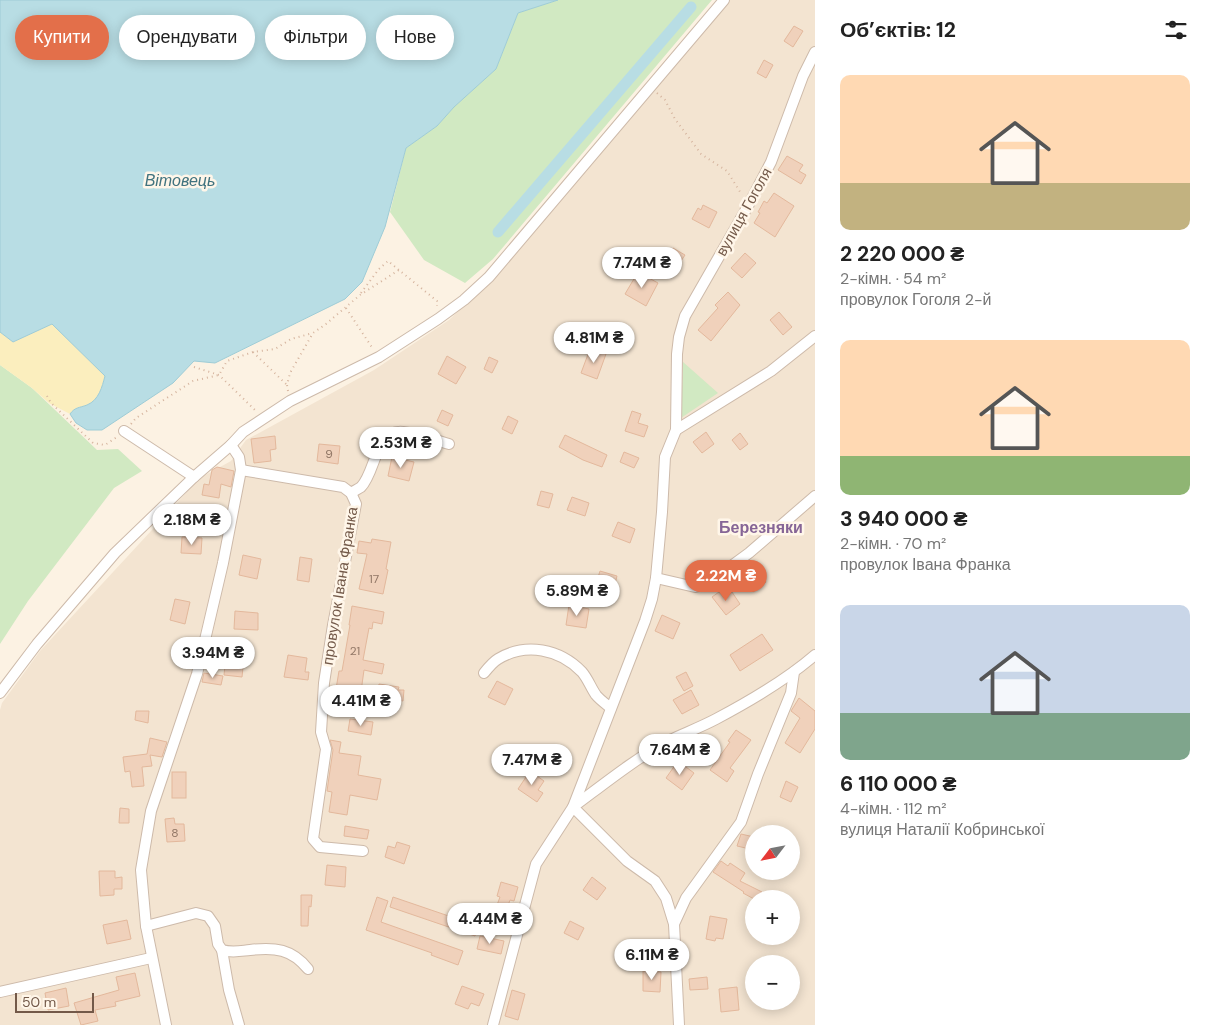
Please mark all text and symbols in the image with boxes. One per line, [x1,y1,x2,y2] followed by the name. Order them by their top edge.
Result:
[15,15,109,60] chip: Купити
[119,15,255,60] chip: Орендувати
[265,15,366,60] chip: Фільтри
[376,15,454,60] chip: Нове
[840,16,956,44] text: Об’єктів: 12
[1162,16,1190,44] icon: filters
[970,108,1060,198] icon: home
[711,164,777,260] street label: вулиця Гоголя
[145,170,215,191] water label: Вітовець
[840,240,964,268] text: 2 220 000 ₴
[596,246,688,289] pin: 7.74M ₴
[613,252,671,273] text: 7.74M ₴
[840,268,946,289] text: 2-кімн. · 54 m²
[840,289,992,310] text: провулок Гоголя 2-й
[548,322,640,364] pin: 4.81M ₴
[565,327,623,348] text: 4.81M ₴
[970,373,1060,463] icon: home
[355,426,447,469] pin: 2.53M ₴
[370,432,432,453] text: 2.53M ₴
[325,446,333,462] house number: 9
[146,504,238,546] pin: 2.18M ₴
[318,505,362,667] street label: провулок Івана Франка
[840,505,968,533] text: 3 940 000 ₴
[163,509,221,530] text: 2.18M ₴
[719,517,803,538] district label: Березняки
[840,533,946,554] text: 2-кімн. · 70 m²
[840,554,1011,575] text: провулок Івана Франка
[680,560,772,602] pin: 2.22M ₴
[696,565,756,586] text: 2.22M ₴
[369,571,379,587] house number: 17
[531,574,623,617] pin: 5.89M ₴
[546,580,608,601] text: 5.89M ₴
[167,636,259,679] pin: 3.94M ₴
[970,638,1060,728] icon: home
[182,642,244,663] text: 3.94M ₴
[350,643,360,659] house number: 21
[315,684,407,727] pin: 4.41M ₴
[331,690,391,711] text: 4.41M ₴
[634,734,726,776] pin: 7.64M ₴
[650,739,710,760] text: 7.64M ₴
[486,744,578,786] pin: 7.47M ₴
[502,749,562,770] text: 7.47M ₴
[840,770,957,798] text: 6 110 000 ₴
[840,798,947,819] text: 4-кімн. · 112 m²
[840,819,1045,840] text: вулиця Наталії Кобринської
[171,825,179,841] house number: 8
[745,825,800,880] north arrow
[745,825,800,1010] map controls
[745,890,800,945] button: +
[444,902,536,945] pin: 4.44M ₴
[458,908,522,929] text: 4.44M ₴
[606,938,698,981] pin: 6.11M ₴
[625,944,679,965] text: 6.11M ₴
[745,955,800,1010] button: −
[15,990,94,1013] scale bar
[22,993,56,1011] text: 50 m

